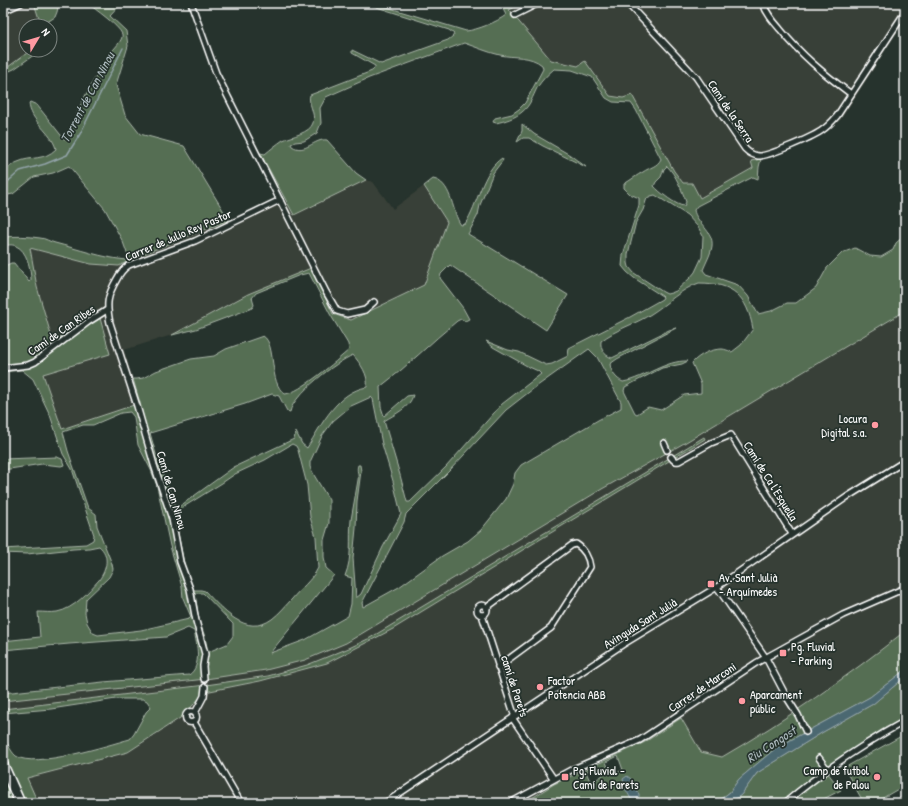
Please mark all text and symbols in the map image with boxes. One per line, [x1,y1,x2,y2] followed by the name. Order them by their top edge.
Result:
[18,18,58,58] north arrow
[39,25,53,39] text: N
[56,47,119,146] water label: Torrent de Can Ninou
[704,76,758,146] street label: Camí de la Serra
[122,205,234,265] street label: Carrer de Julio Rey Pastor
[24,300,99,360] street label: Camí de Can Ribes
[821,410,867,441] place label: Locura Digital s.a.
[870,420,880,430] marker: Locura Digital s.a.
[740,438,803,524] street label: Camí de Ca l'Esquella
[153,449,191,531] street label: Camí de Can Ninou
[719,569,778,600] place label: Av. Sant Julià - Arquímedes
[706,579,716,589] marker: Av. Sant Julià - Arquímedes
[600,594,680,652] street label: Avinguda Sant Julià
[791,638,836,669] place label: Pg. Fluvial - Parking
[778,648,788,658] marker: Pg. Fluvial - Parking
[497,653,533,719] street label: camí de Parets
[665,658,739,716] street label: Carrer de Marconi
[547,672,606,703] place label: Factor Potencia ABB
[535,682,545,692] marker: Factor Potencia ABB
[750,686,803,717] place label: Aparcament públic
[737,696,747,706] marker: Aparcament públic
[743,720,802,768] water label: Riu Congost
[573,762,639,793] place label: Pg. Fluvial - Camí de Parets
[803,762,870,793] place label: Camp de futbol de Palou
[560,772,570,782] marker: Pg. Fluvial - Camí de Parets
[872,772,882,782] marker: Camp de futbol de Palou

